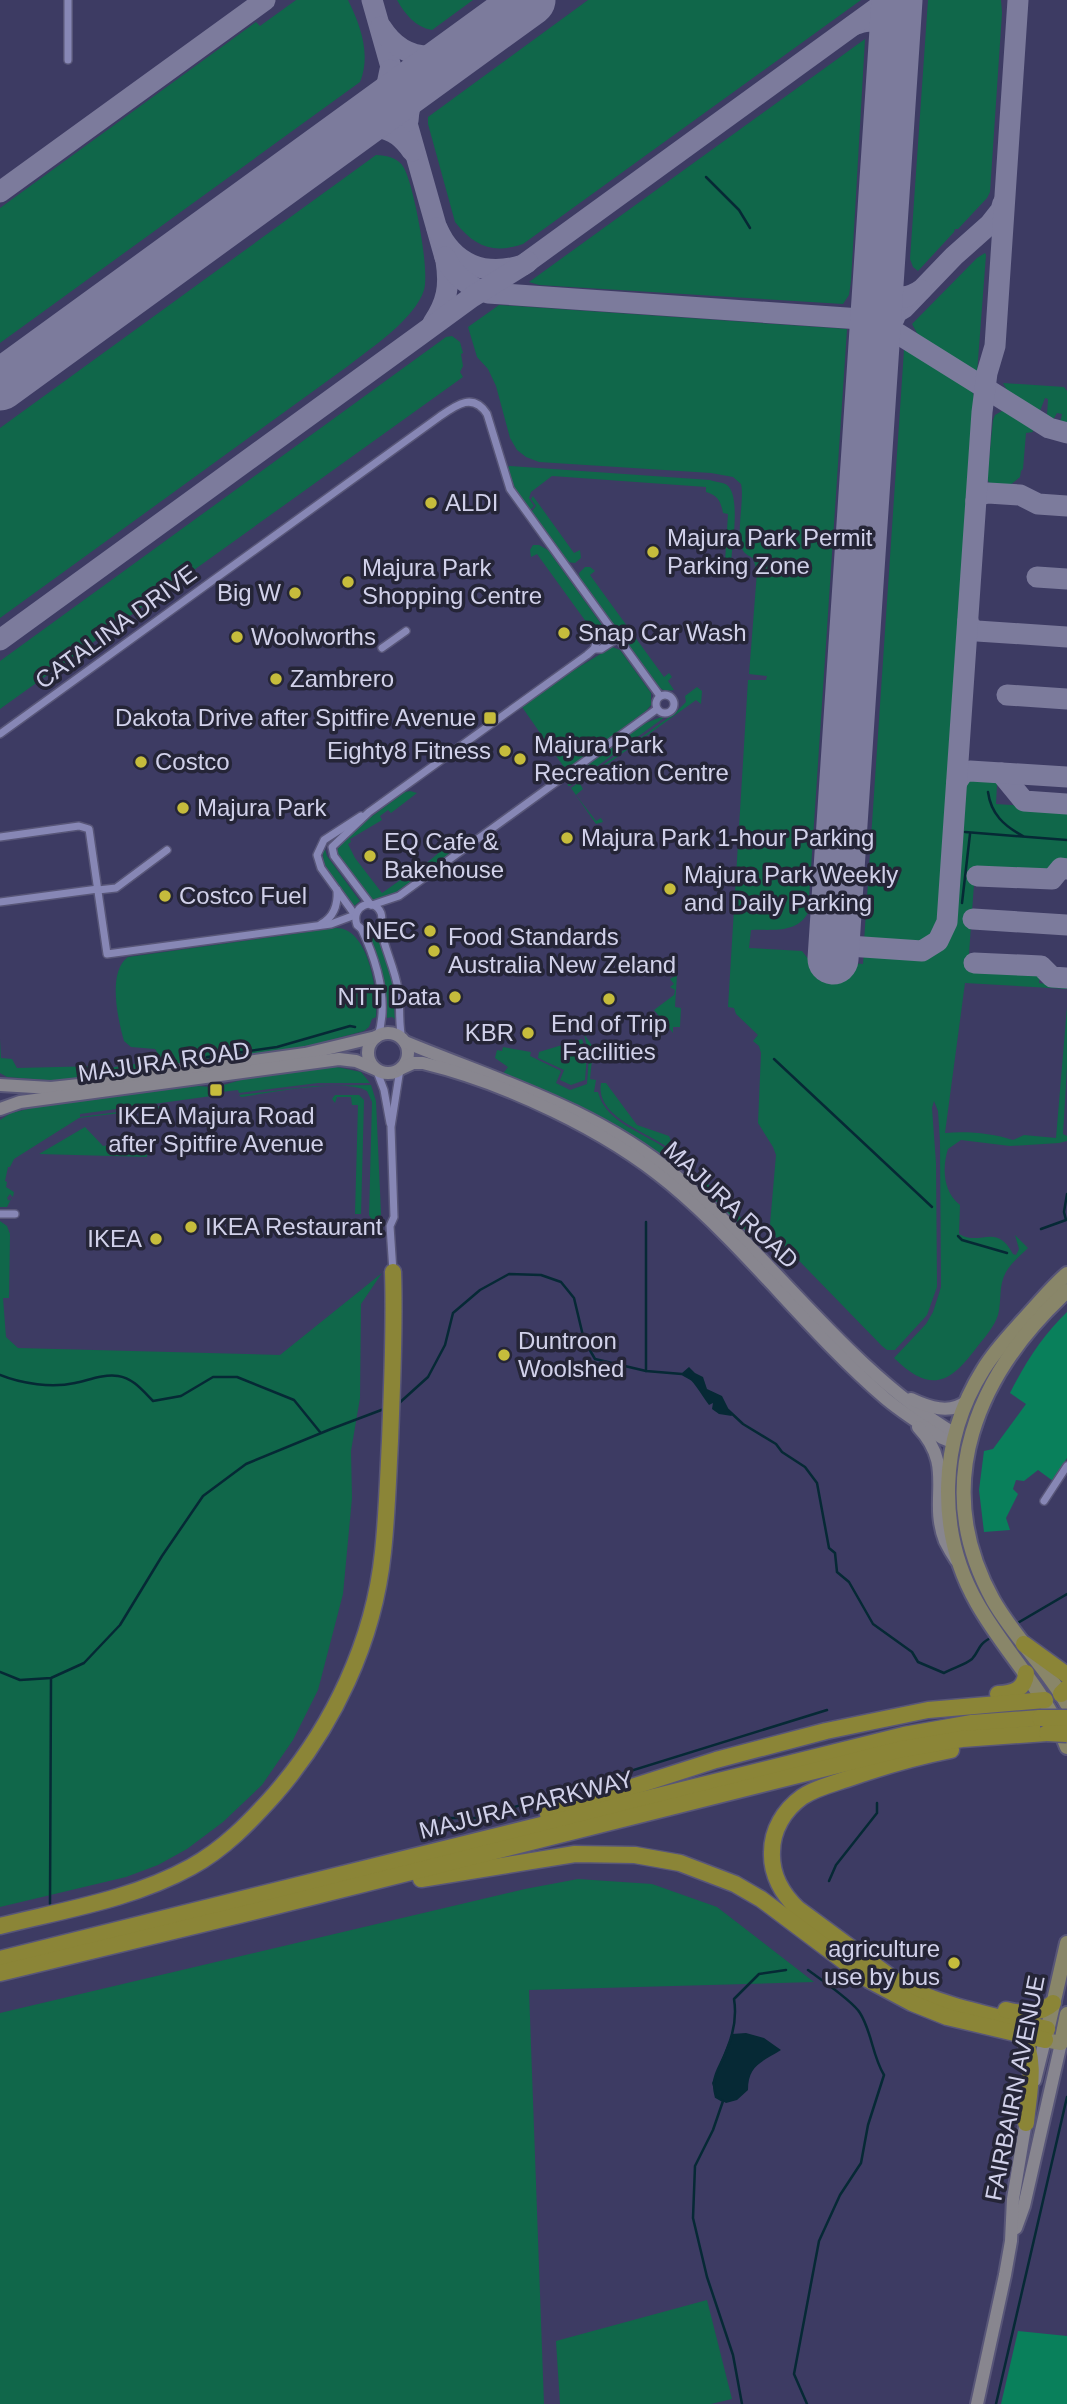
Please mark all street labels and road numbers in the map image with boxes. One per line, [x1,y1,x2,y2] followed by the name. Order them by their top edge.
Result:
[30,559,202,694] street label: CATALINA DRIVE
[76,1036,252,1087] street label: MAJURA ROAD
[659,1136,804,1274] street label: MAJURA ROAD
[416,1765,636,1844] street label: MAJURA PARKWAY
[979,1973,1050,2203] street label: FAIRBAIRN AVENUE

